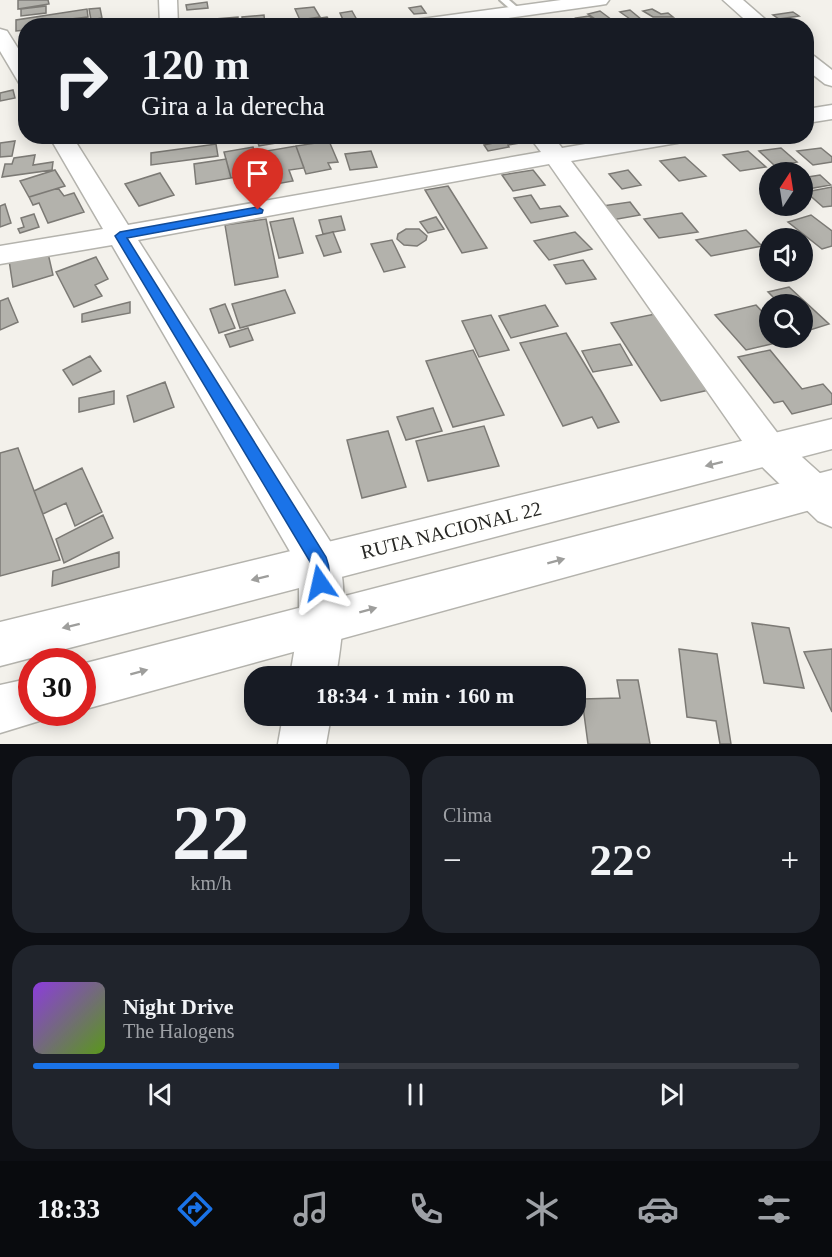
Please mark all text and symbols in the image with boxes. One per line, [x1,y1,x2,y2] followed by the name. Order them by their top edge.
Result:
[42,42,120,120] icon: right
[141,42,250,88] text: 120 m
[141,91,325,121] text: Gira a la derecha
[232,148,283,210] pin
[241,157,274,190] icon: arrive
[759,162,813,216] north arrow
[759,162,813,348] map controls
[759,228,813,282] button: sound
[759,294,813,348] button: search
[705,460,723,469] one-way arrow
[358,497,544,563] street label: RUTA NACIONAL 22
[288,551,352,615] position arrow
[547,555,566,565] one-way arrow
[251,574,270,584] one-way arrow
[359,605,377,615] one-way arrow
[62,622,80,631] one-way arrow
[18,648,96,726] speed limit sign: 30
[130,667,148,676] one-way arrow
[316,683,514,708] text: 18:34 · 1 min · 160 m
[172,789,250,876] text: 22
[443,804,492,826] text: Clima
[590,835,653,885] text: 22°
[443,842,462,878] text: −
[780,842,799,878] text: +
[190,872,232,894] text: km/h
[123,994,234,1019] text: Night Drive
[123,1020,235,1042] text: The Halogens
[144,1078,177,1111] icon: previous
[399,1078,432,1111] icon: pause
[655,1078,688,1111] icon: next
[174,1188,216,1230] icon: directions
[290,1188,332,1230] icon: music
[405,1188,447,1230] icon: phone
[521,1188,563,1230] icon: climate
[637,1188,679,1230] icon: car
[753,1188,795,1230] icon: filters
[37,1194,100,1224] text: 18:33

